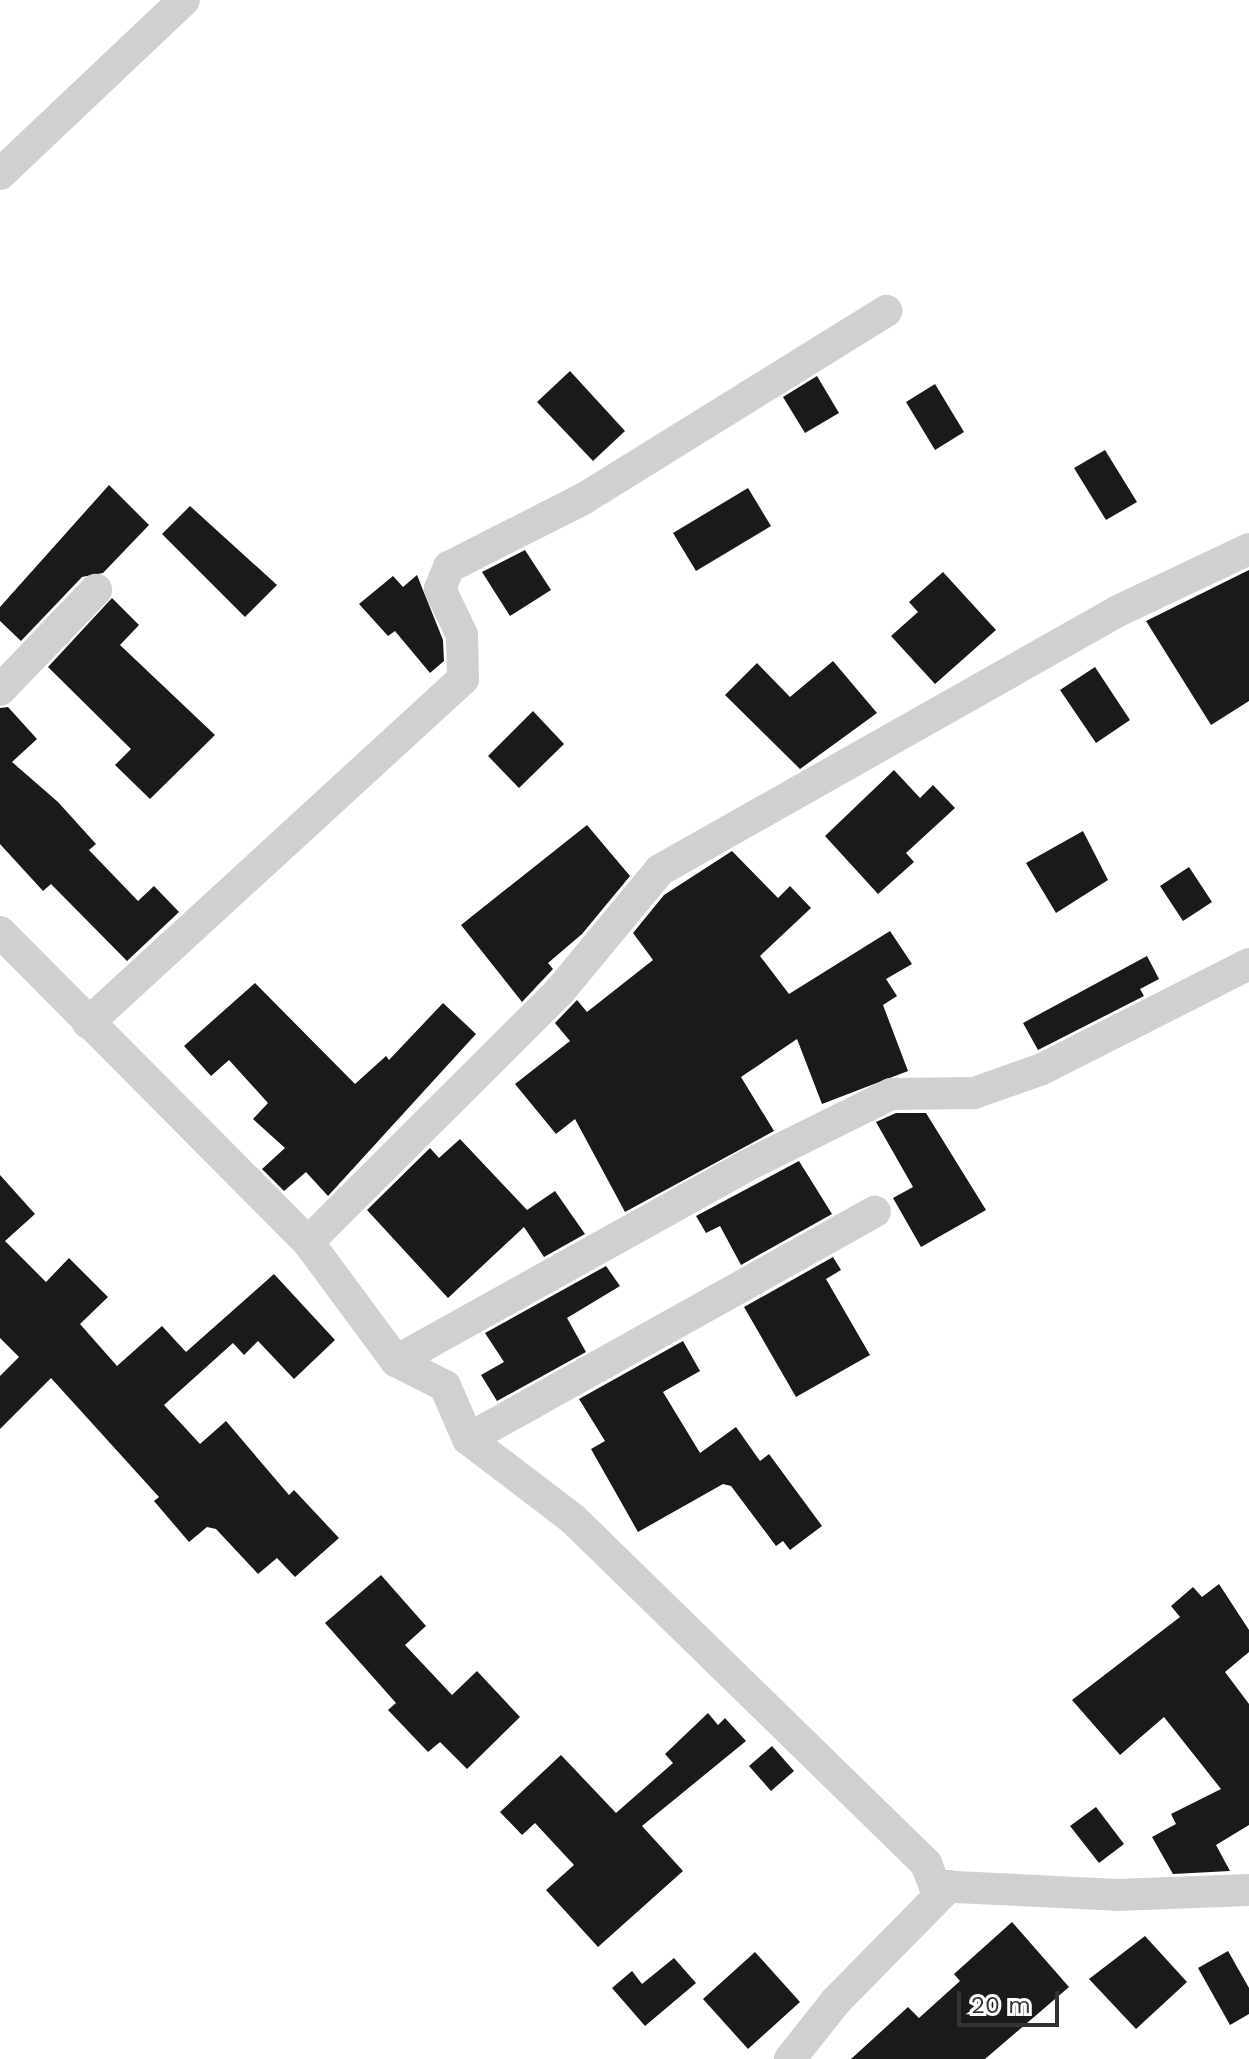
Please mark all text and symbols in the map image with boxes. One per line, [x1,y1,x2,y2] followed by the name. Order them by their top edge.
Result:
[961,1975,1063,2025] scale bar
[971,1991,1031,2019] text: 20 m

